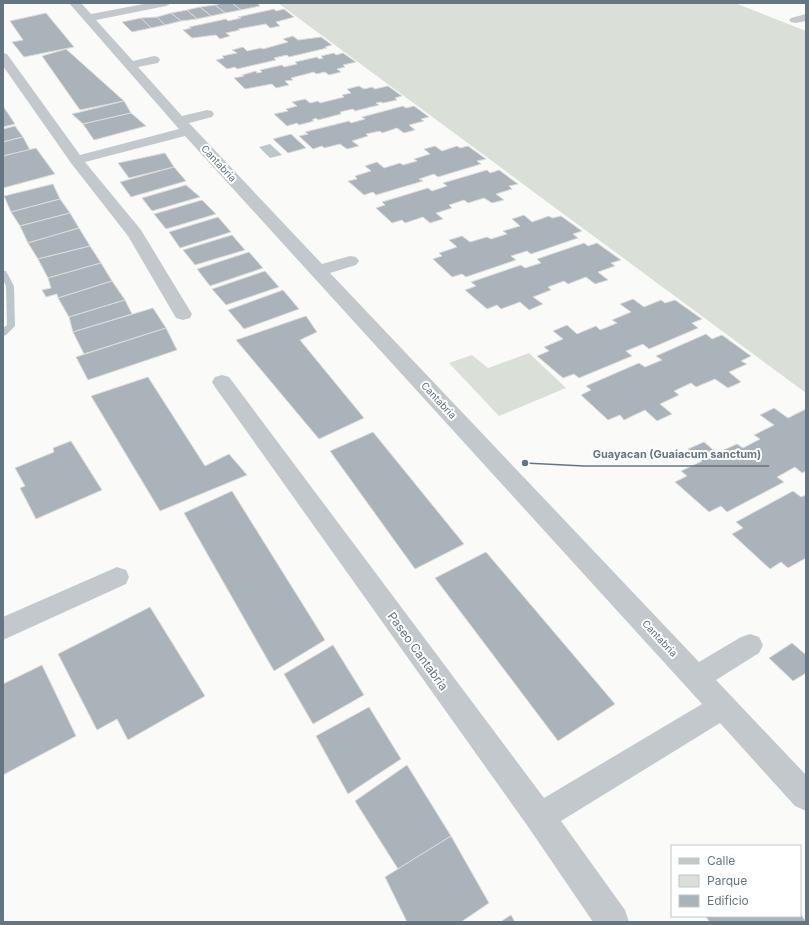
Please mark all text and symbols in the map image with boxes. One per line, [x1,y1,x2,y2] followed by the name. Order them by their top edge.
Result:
[199,142,239,184] street label: Cantabria
[419,379,459,421] street label: Cantabria
[584,443,769,466] callout: Guayacan (Guaiacum sanctum)
[593,447,761,461] text: Guayacan (Guaiacum sanctum)
[385,609,451,693] street label: Paseo Cantabria
[640,617,680,659] street label: Cantabria
[671,845,801,917] legend
[707,853,735,868] text: Calle
[707,873,747,888] text: Parque
[707,893,749,908] text: Edificio

